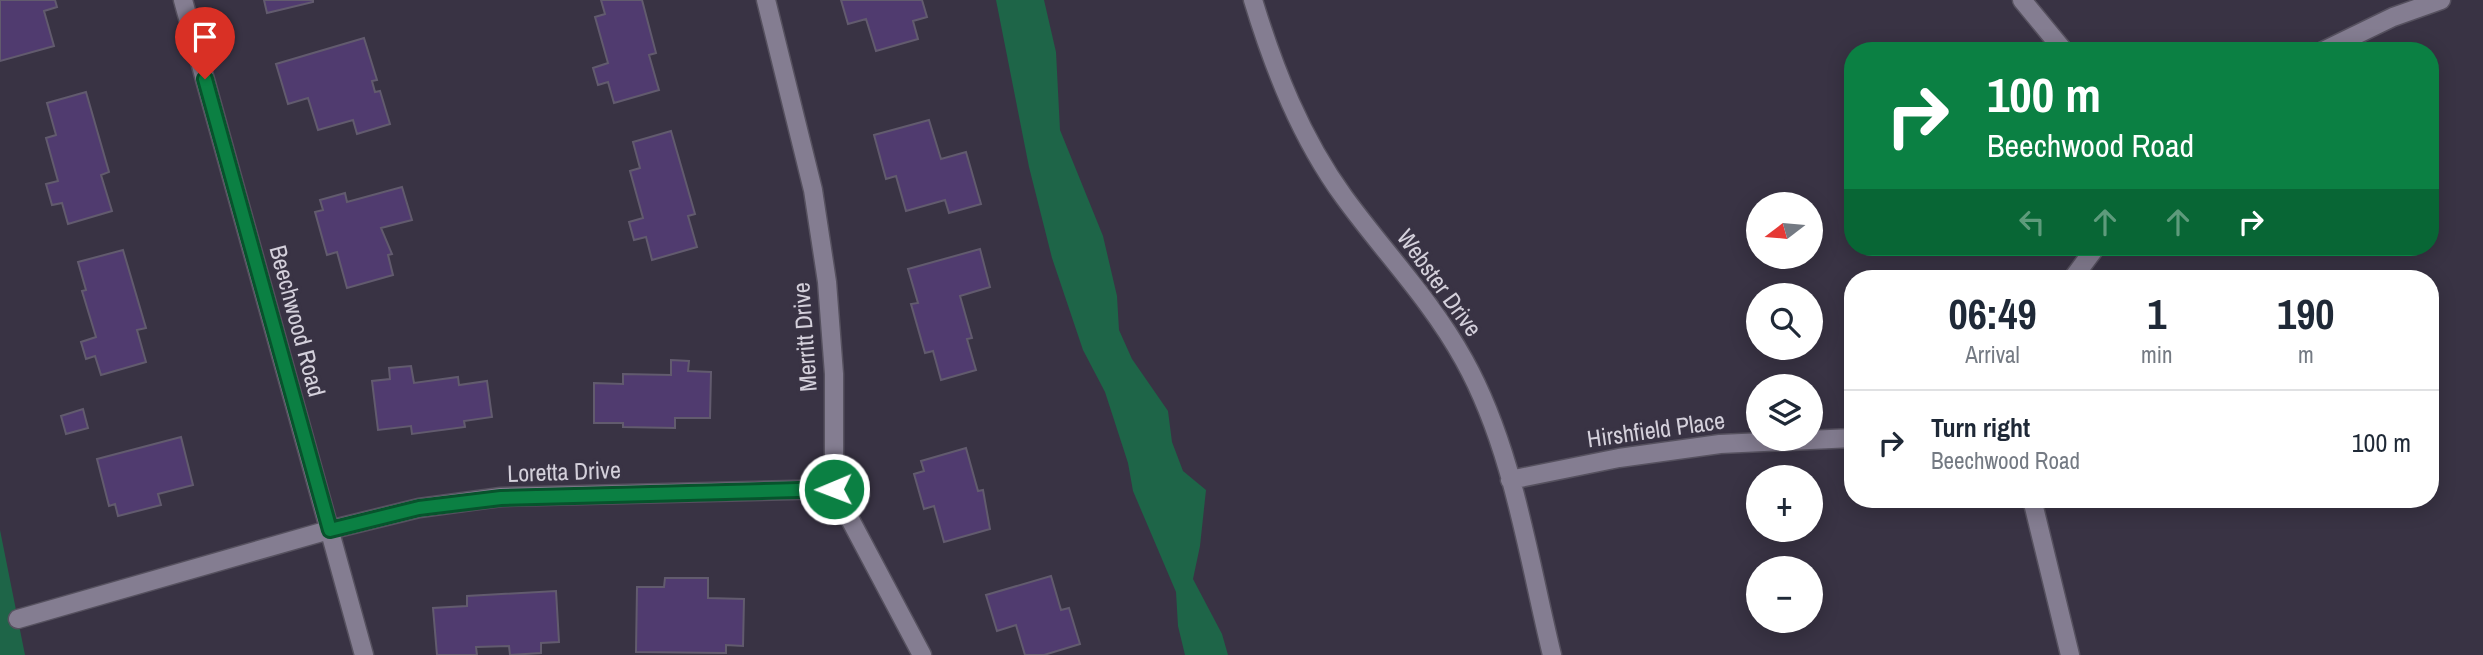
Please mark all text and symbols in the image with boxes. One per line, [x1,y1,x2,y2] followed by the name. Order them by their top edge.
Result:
[175,7,235,79] pin
[186,18,224,56] icon: arrive
[1987,61,2101,127] text: 100 m
[1872,70,1963,161] icon: right
[1987,124,2194,167] text: Beechwood Road
[1746,192,1824,270] north arrow
[1746,192,1823,633] map controls
[2013,203,2051,241] icon: left
[2086,203,2124,241] icon: ahead
[2159,203,2197,241] icon: ahead
[2232,203,2270,241] icon: right
[1390,222,1490,343] street label: Webster Drive
[262,242,334,400] street label: Beechwood Road
[784,281,824,393] street label: Merritt Drive
[1746,283,1823,360] button: search
[1949,286,2037,342] text: 06:49
[2147,286,2166,342] text: 1
[2277,286,2335,342] text: 190
[1965,339,2020,370] text: Arrival
[2141,339,2173,370] text: min
[2298,339,2314,370] text: m
[1746,374,1823,451] button: layers
[1585,403,1727,455] street label: Hirshfield Place
[1931,410,2030,445] text: Turn right
[1872,424,1910,462] icon: right
[2352,425,2411,460] text: 100 m
[1931,445,2080,476] text: Beechwood Road
[797,452,871,526] position arrow
[507,453,621,489] street label: Loretta Drive
[1746,465,1823,542] button: +
[1746,556,1823,633] button: −

